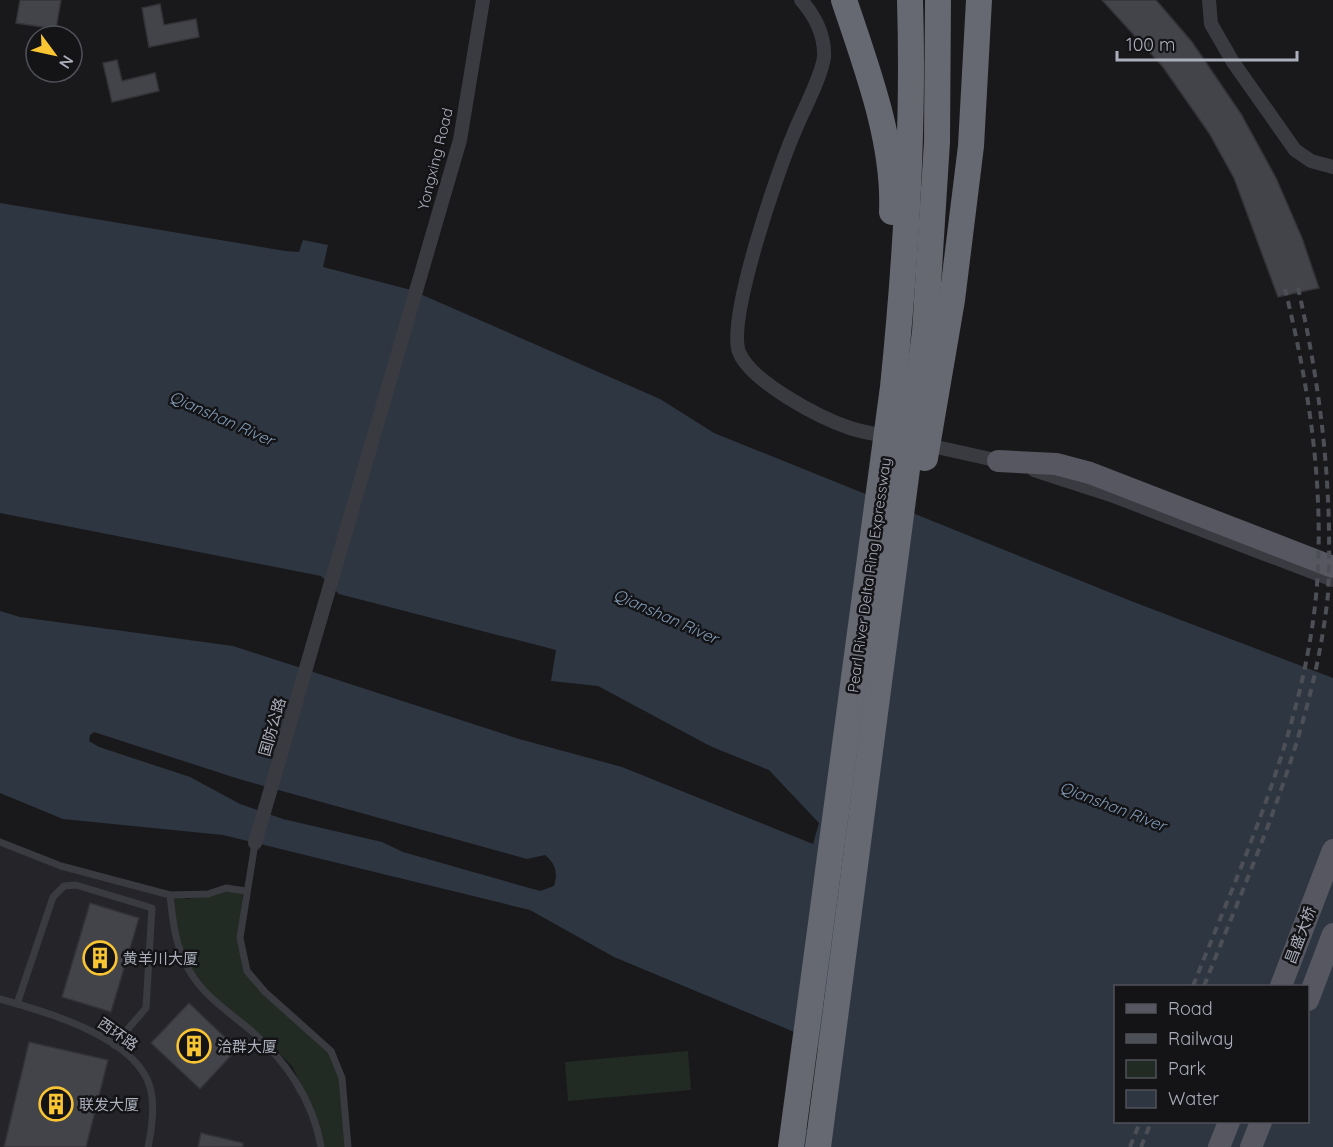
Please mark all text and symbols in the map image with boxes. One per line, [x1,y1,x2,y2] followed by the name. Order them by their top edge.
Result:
[24,24,84,84] north arrow
[1117,24,1297,62] scale bar
[1126,33,1175,56] text: 100 m
[55,52,78,73] text: N
[413,106,457,212] street label: Yongxing Road
[167,386,279,451] water label: Qianshan River
[843,456,895,694] street label: Pearl River Delta Ring Expressway
[611,584,723,649] water label: Qianshan River
[255,696,289,758] street label: 国防公路
[1057,777,1171,836] water label: Qianshan River
[1280,904,1320,966] street label: 昌盛大桥
[82,940,118,976] building icon: 黄羊川大厦
[123,949,198,968] place label: 黄羊川大厦
[1114,985,1309,1123] legend
[1168,997,1213,1020] text: Road
[94,1013,142,1055] street label: 西环路
[1168,1027,1234,1050] text: Railway
[176,1028,212,1064] building icon: 洽群大厦
[217,1037,277,1056] place label: 洽群大厦
[1168,1057,1206,1080] text: Park
[38,1086,74,1122] building icon: 联发大厦
[1168,1087,1219,1110] text: Water
[79,1095,139,1114] place label: 联发大厦

